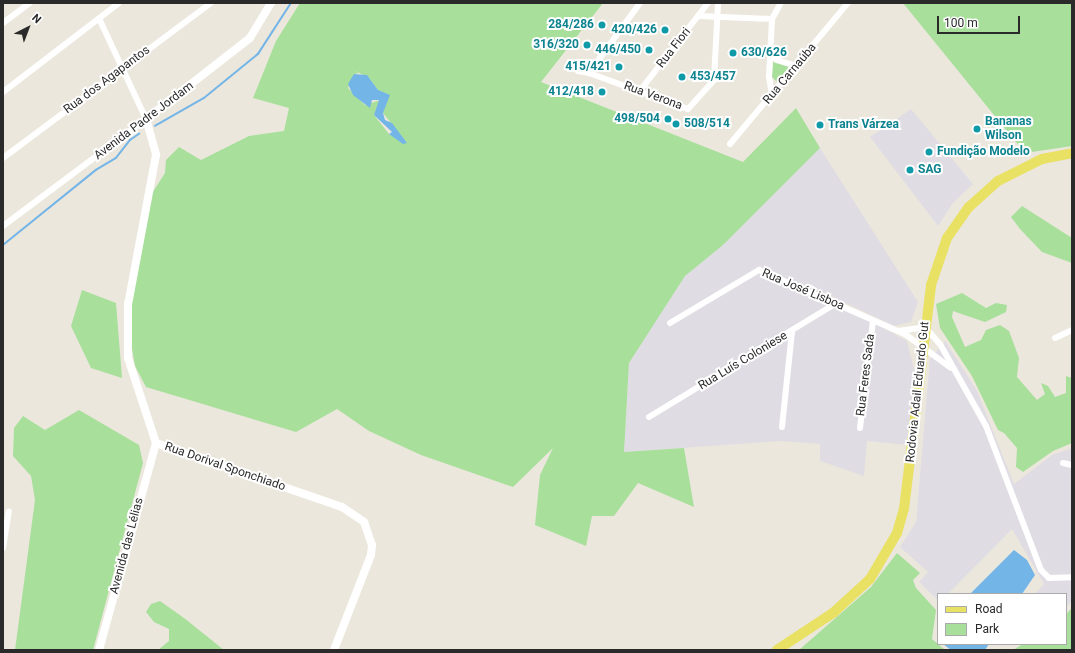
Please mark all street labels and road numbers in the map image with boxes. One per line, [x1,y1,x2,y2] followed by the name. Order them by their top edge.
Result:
[654,25,694,71] street label: Rua Fiori
[760,41,820,107] street label: Rua Carnaúba
[61,43,153,117] street label: Rua dos Agapantos
[91,79,197,163] street label: Avenida Padre Jordam
[622,79,684,113] street label: Rua Verona
[760,266,846,314] street label: Rua José Lisboa
[903,321,933,463] street label: Rodovia Adail Eduardo Gut
[696,329,790,393] street label: Rua Luís Coloniese
[854,333,878,417] street label: Rua Feres Sada
[163,440,287,494] street label: Rua Dorival Sponchiado
[107,496,147,596] street label: Avenida das Lélias

